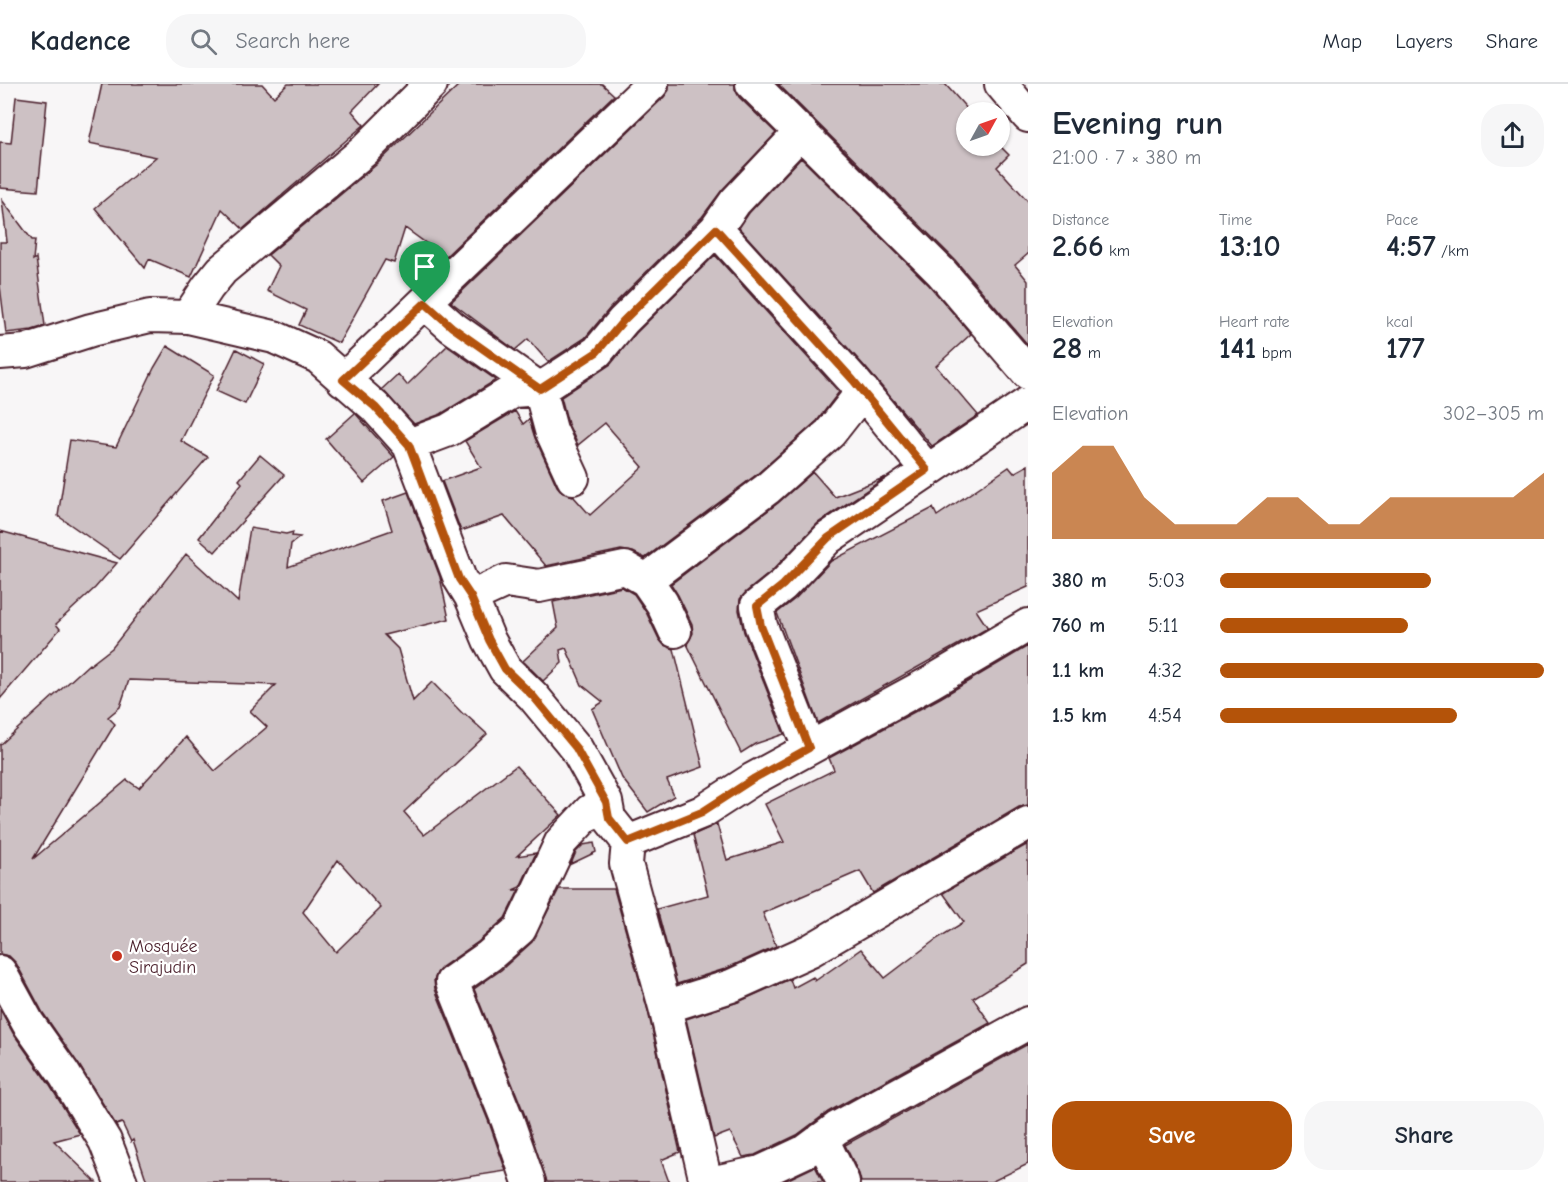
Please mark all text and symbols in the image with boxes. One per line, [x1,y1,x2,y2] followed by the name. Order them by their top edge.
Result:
[166,14,586,68] search box
[30,25,130,57] text: Kadence
[187,25,220,58] icon: search
[235,28,350,54] text: Search here
[1323,29,1362,53] text: Map
[1395,29,1453,53] text: Layers
[1486,29,1538,53] text: Share
[956,102,1010,156] north arrow
[956,102,1010,156] map controls
[1052,104,1223,142] text: Evening run
[1481,104,1544,167] button: share
[1052,146,1201,169] text: 21:00 · 7 × 380 m
[1052,211,1109,229] text: Distance
[1219,211,1252,229] text: Time
[1386,211,1418,229] text: Pace
[1052,229,1104,264] text: 2.66
[1219,229,1281,264] text: 13:10
[1386,229,1436,264] text: 4:57
[399,241,450,303] pin
[1104,242,1130,260] text: km
[1436,242,1469,260] text: /km
[408,250,441,283] icon: arrive
[1052,313,1113,331] text: Elevation
[1219,313,1290,331] text: Heart rate
[1386,313,1413,331] text: kcal
[1052,331,1082,366] text: 28
[1219,331,1256,366] text: 141
[1386,331,1425,366] text: 177
[1082,344,1101,362] text: m
[1256,344,1292,362] text: bpm
[1052,402,1129,425] text: Elevation
[1443,402,1544,425] text: 302–305 m
[1052,569,1107,592] text: 380 m
[1148,569,1185,592] text: 5:03
[1052,614,1105,637] text: 760 m
[1148,614,1178,637] text: 5:11
[1052,659,1104,682] text: 1.1 km
[1148,659,1182,682] text: 4:32
[1052,704,1107,727] text: 1.5 km
[1148,704,1182,727] text: 4:54
[129,936,197,978] place label: Mosquée Sirajudin
[110,949,124,963] marker: Mosquée Sirajudin
[1052,1101,1292,1170] button: Save
[1304,1101,1544,1170] button: Share

